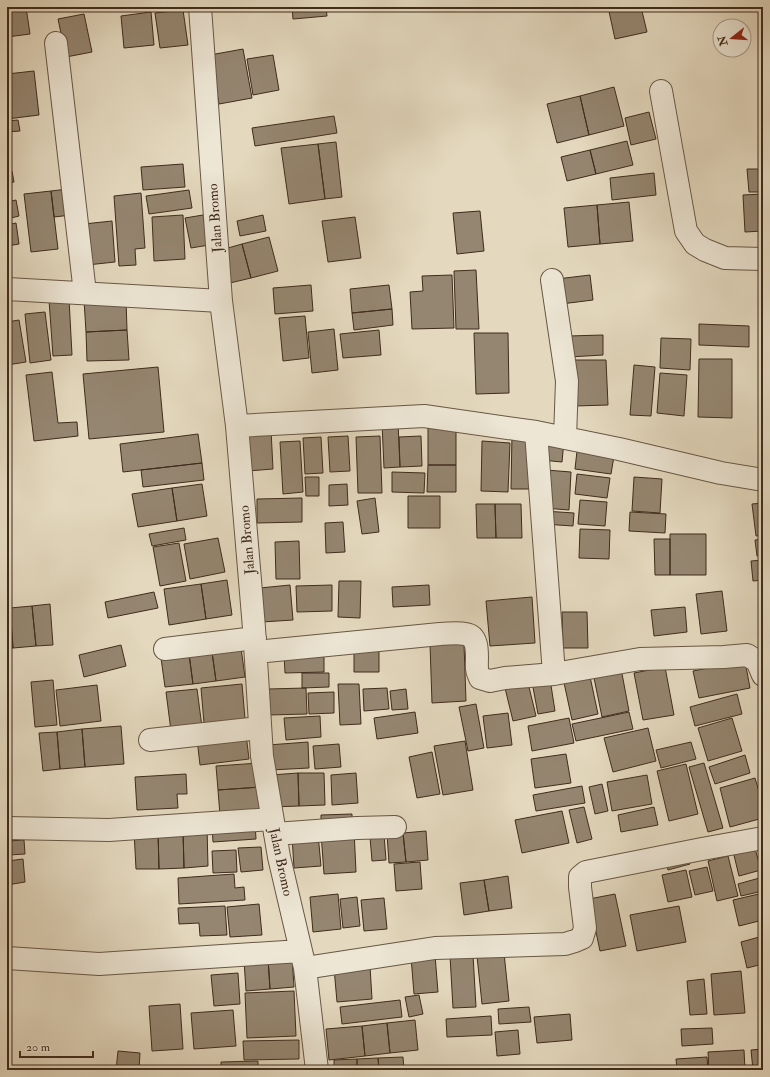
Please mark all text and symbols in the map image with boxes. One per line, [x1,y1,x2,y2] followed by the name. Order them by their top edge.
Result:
[712,18,752,58] north arrow
[715,33,731,48] text: N
[204,183,226,254] street label: Jalan Bromo
[235,505,259,576] street label: Jalan Bromo
[265,825,297,898] street label: Jalan Bromo
[20,1033,93,1059] scale bar
[26,1040,51,1055] text: 20 m

